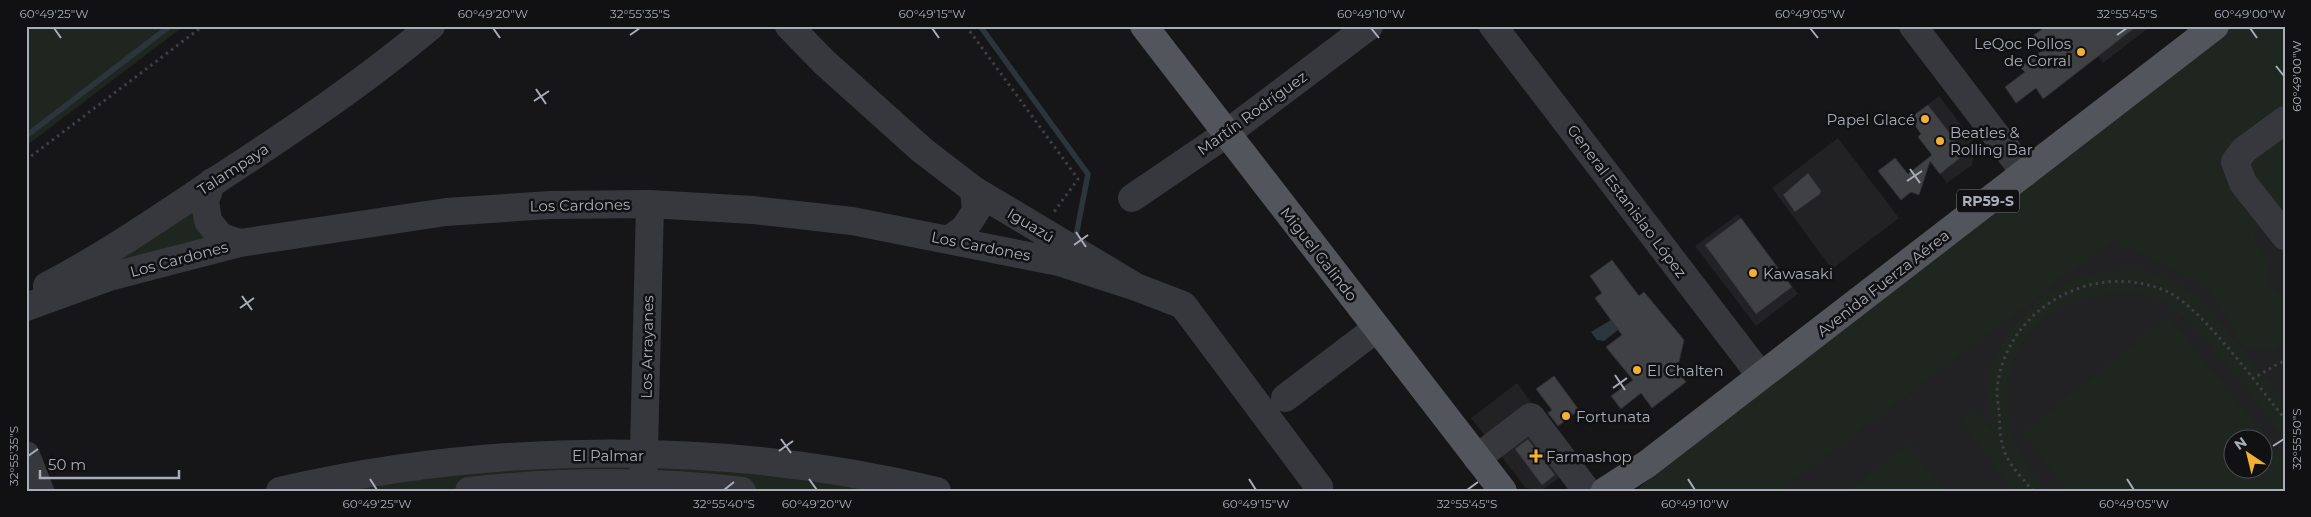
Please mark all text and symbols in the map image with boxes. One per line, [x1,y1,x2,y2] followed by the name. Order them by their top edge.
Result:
[19,6,89,21] text: 60°49'25"W
[458,6,528,21] text: 60°49'20"W
[610,6,670,21] text: 32°55'35"S
[899,6,966,21] text: 60°49'15"W
[1337,6,1405,21] text: 60°49'10"W
[1775,6,1845,21] text: 60°49'05"W
[2097,6,2157,21] text: 32°55'45"S
[2214,6,2286,21] text: 60°49'00"W
[1974,34,2071,70] place label: LeQoc Pollos de Corral
[2289,40,2304,112] text: 60°49'00"W
[2075,46,2087,58] marker: LeQoc Pollos de Corral
[1193,67,1311,159] street label: Martín Rodríguez
[1827,110,1915,129] place label: Papel Glacé
[1919,113,1931,125] marker: Papel Glacé
[1563,121,1691,281] street label: General Estanislao López
[1950,123,2033,159] place label: Beatles & Rolling Bar
[1934,135,1946,147] marker: Beatles & Rolling Bar
[194,139,272,199] street label: Talampaya
[1957,190,2019,212] road number: RP59-S
[530,195,630,215] street label: Los Cardones
[1276,203,1362,305] street label: Miguel Galindo
[1004,204,1058,246] street label: Iguazú
[1813,225,1953,341] street label: Avenida Fuerza Aérea
[930,227,1032,265] street label: Los Cardones
[128,237,230,281] street label: Los Cardones
[1763,264,1833,283] place label: Kawasaki
[1747,267,1759,279] marker: Kawasaki
[637,295,657,399] street label: Los Arrayanes
[1647,361,1724,380] place label: El Chalten
[1631,364,1643,376] marker: El Chalten
[1576,407,1651,426] place label: Fortunata
[2289,408,2304,470] text: 32°55'50"S
[1560,410,1572,422] marker: Fortunata
[6,426,21,486] text: 32°55'35"S
[2224,430,2274,480] north arrow
[2231,433,2250,454] text: N
[572,446,644,465] street label: El Palmar
[40,447,179,479] scale bar
[1546,447,1632,466] place label: Farmashop
[1530,450,1542,462] marker: Farmashop
[48,455,86,474] text: 50 m
[342,496,412,511] text: 60°49'25"W
[693,496,755,511] text: 32°55'40"S
[782,496,852,511] text: 60°49'20"W
[1223,496,1290,511] text: 60°49'15"W
[1437,496,1497,511] text: 32°55'45"S
[1661,496,1729,511] text: 60°49'10"W
[2099,496,2169,511] text: 60°49'05"W

